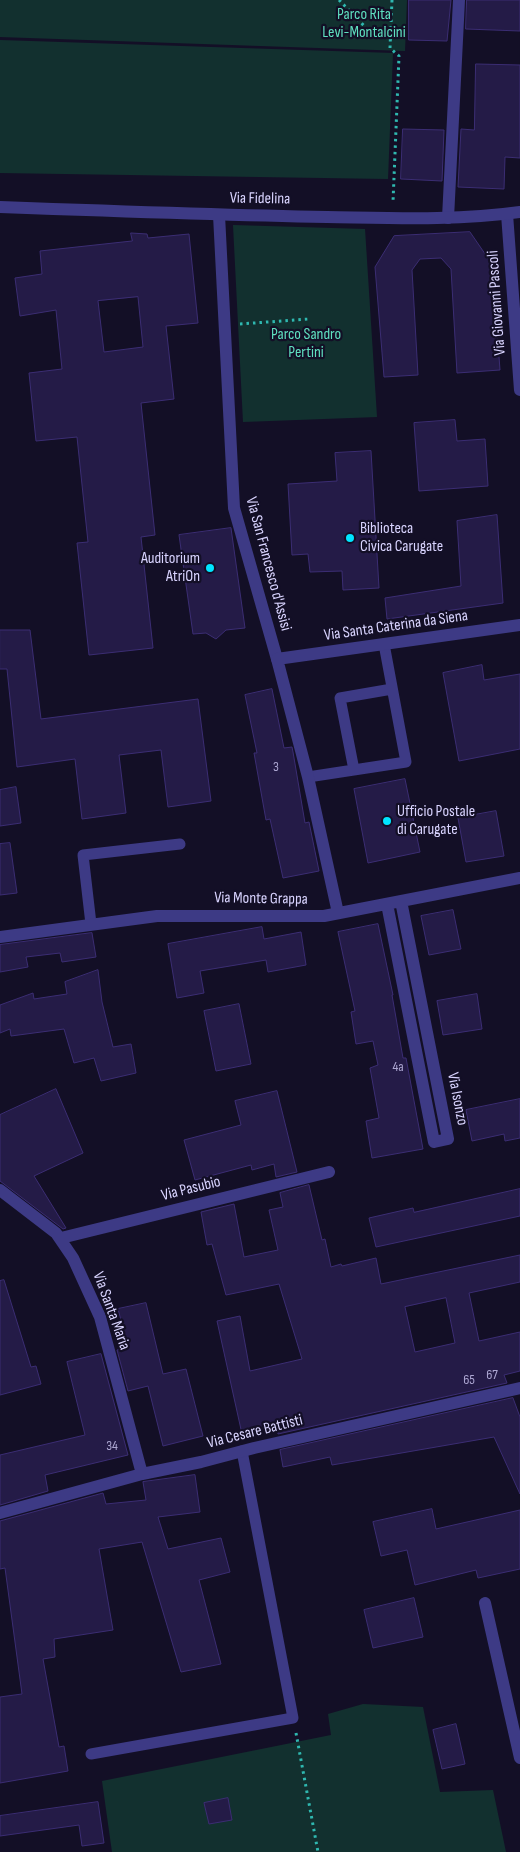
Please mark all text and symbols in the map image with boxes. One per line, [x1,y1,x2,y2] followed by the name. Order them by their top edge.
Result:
[322,5,406,43] park label: Parco Rita Levi-Montalcini
[230,189,290,209] street label: Via Fidelina
[484,250,510,356] street label: Via Giovanni Pascoli
[271,325,341,363] park label: Parco Sandro Pertini
[241,495,295,633] street label: Via San Francesco d'Assisi
[360,519,443,557] place label: Biblioteca Civica Carugate
[344,532,356,544] marker: Biblioteca Civica Carugate
[141,549,200,587] place label: Auditorium AtriOn
[204,562,216,574] marker: Auditorium AtriOn
[323,606,469,646] street label: Via Santa Caterina da Siena
[273,759,279,775] house number: 3
[397,802,475,840] place label: Ufficio Postale di Carugate
[381,815,393,827] marker: Ufficio Postale di Carugate
[214,889,308,909] street label: Via Monte Grappa
[392,1059,404,1075] house number: 4a
[442,1071,472,1127] street label: Via Isonzo
[159,1172,223,1206] street label: Via Pasubio
[88,1269,134,1353] street label: Via Santa Maria
[486,1367,498,1383] house number: 67
[463,1372,475,1388] house number: 65
[205,1411,305,1453] street label: Via Cesare Battisti
[106,1438,118,1454] house number: 34

